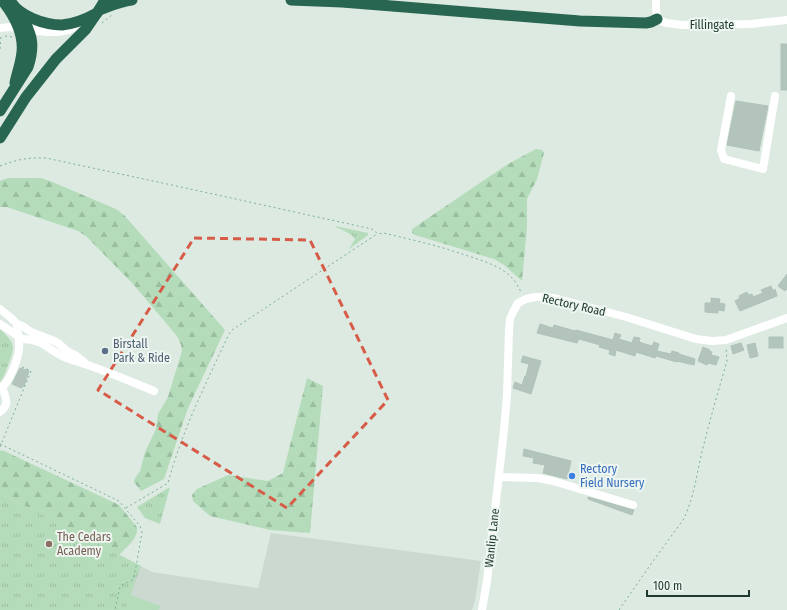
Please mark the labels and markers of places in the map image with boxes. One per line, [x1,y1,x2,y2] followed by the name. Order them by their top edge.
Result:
[113,337,170,365] place label: Birstall Park & Ride
[100,346,110,356] marker: Birstall Park & Ride
[580,462,645,490] place label: Rectory Field Nursery
[567,471,577,481] marker: Rectory Field Nursery
[57,530,111,558] place label: The Cedars Academy
[44,539,54,549] marker: The Cedars Academy

